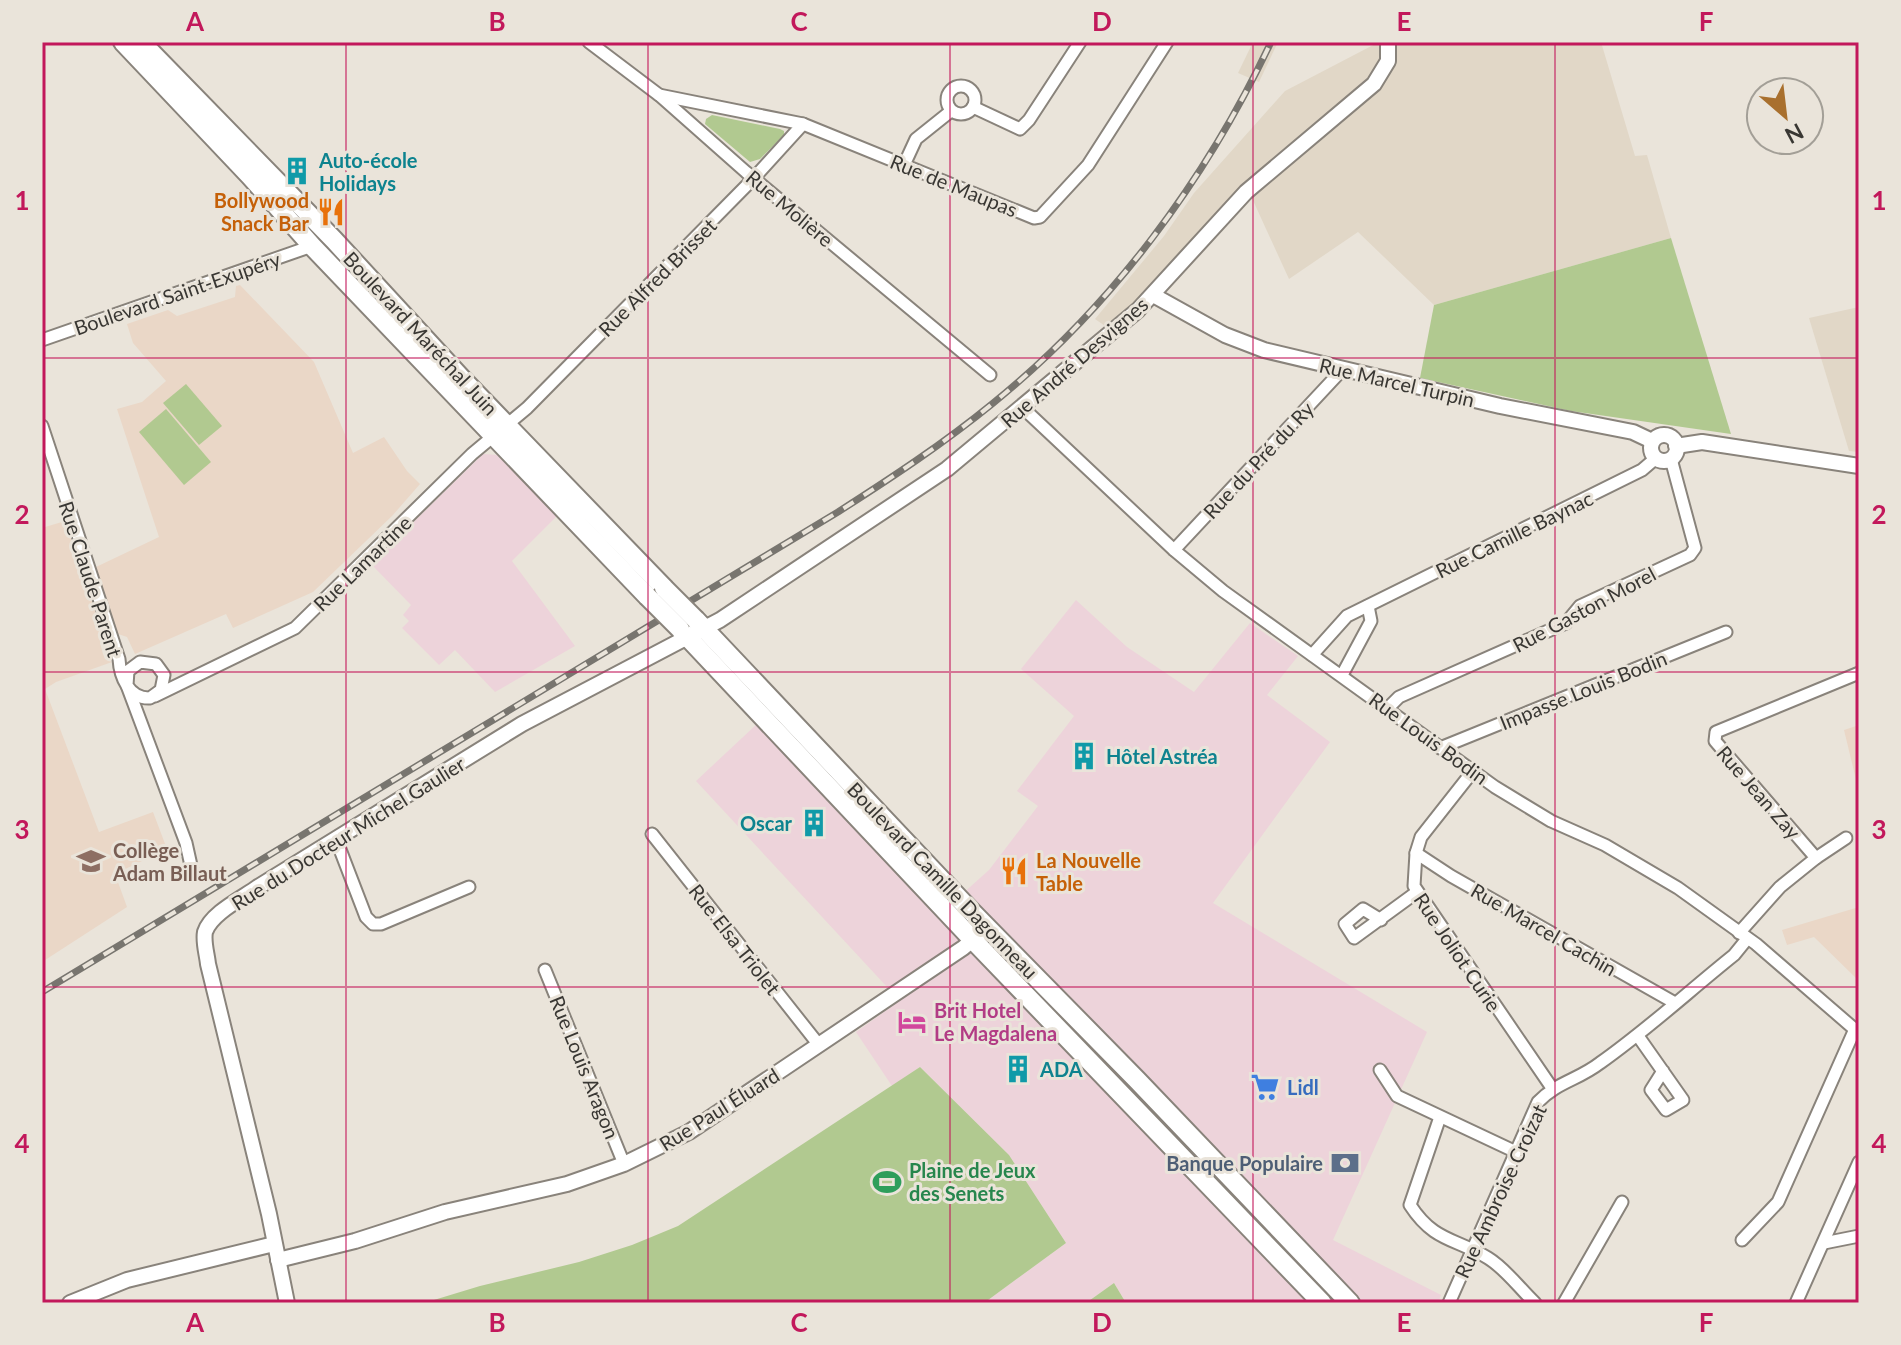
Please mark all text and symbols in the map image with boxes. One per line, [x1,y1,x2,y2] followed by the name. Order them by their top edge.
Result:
[185,5,205,37] text: A
[488,5,506,37] text: B
[790,5,808,37] text: C
[1092,5,1112,37] text: D
[1397,5,1411,37] text: E
[1699,5,1713,37] text: F
[1745,76,1825,156] north arrow
[1781,118,1808,150] text: N
[318,148,418,195] place label: Auto-école Holidays
[887,149,1021,221] street label: Rue de Maupas
[282,156,312,186] building icon: Auto-école Holidays
[742,165,838,251] street label: Rue Molière
[14,184,30,216] text: 1
[1871,184,1887,216] text: 1
[214,188,310,235] place label: Bollywood Snack Bar
[316,197,346,227] restaurant icon: Bollywood Snack Bar
[593,213,721,341] street label: Rue Alfred Brisset
[71,246,284,340] street label: Boulevard Saint-Exupéry
[339,246,503,420] street label: Boulevard Maréchal Juin
[996,292,1152,432] street label: Rue André Desvignes
[1317,352,1477,412] street label: Rue Marcel Turpin
[1198,396,1319,523] street label: Rue du Pré du Ry
[1431,485,1597,582] street label: Rue Camille Baynac
[14,498,30,530] text: 2
[55,498,127,660] street label: Rue Claude Parent
[1871,498,1887,530] text: 2
[308,510,416,616] street label: Rue Lamartine
[1508,561,1660,657] street label: Rue Gaston Morel
[1496,646,1670,734] street label: Impasse Louis Bodin
[1365,687,1493,789] street label: Rue Louis Bodin
[1069,741,1099,771] building icon: Hôtel Astréa
[1712,741,1806,844] street label: Rue Jean Zay
[1106,744,1218,768] place label: Hôtel Astréa
[227,751,470,915] street label: Rue du Docteur Michel Gaulier
[843,777,1043,983] street label: Boulevard Camille Dagonneau
[799,808,829,838] building icon: Oscar
[740,811,793,835] place label: Oscar
[14,813,30,845] text: 3
[1871,813,1887,845] text: 3
[112,838,227,885] place label: Collège Adam Billaut
[76,846,106,876] school or university icon: Collège Adam Billaut
[1036,848,1141,895] place label: La Nouvelle Table
[999,856,1029,886] restaurant icon: La Nouvelle Table
[1467,878,1621,980] street label: Rue Marcel Cachin
[684,879,786,999] street label: Rue Elsa Triolet
[1410,888,1506,1016] street label: Rue Joliot Curie
[545,992,625,1142] street label: Rue Louis Aragon
[934,998,1057,1045] place label: Brit Hotel Le Magdalena
[897,1007,927,1037] hotel icon: Brit Hotel Le Magdalena
[1003,1054,1033,1084] building icon: ADA
[1039,1057,1083,1081] place label: ADA
[655,1063,783,1155] street label: Rue Paul Éluard
[1250,1072,1280,1102] supermarket icon: Lidl
[1287,1075,1319,1099] place label: Lidl
[1449,1100,1551,1282] street label: Rue Ambroise Croizat
[14,1127,30,1159] text: 4
[1871,1127,1887,1159] text: 4
[1330,1148,1360,1178] bank icon: Banque Populaire
[1166,1151,1323,1175] place label: Banque Populaire
[909,1158,1036,1205] place label: Plaine de Jeux des Senets
[872,1167,902,1197] sports icon: Plaine de Jeux des Senets
[185,1306,205,1338] text: A
[488,1306,506,1338] text: B
[790,1306,808,1338] text: C
[1092,1306,1112,1338] text: D
[1397,1306,1411,1338] text: E
[1699,1306,1713,1338] text: F

